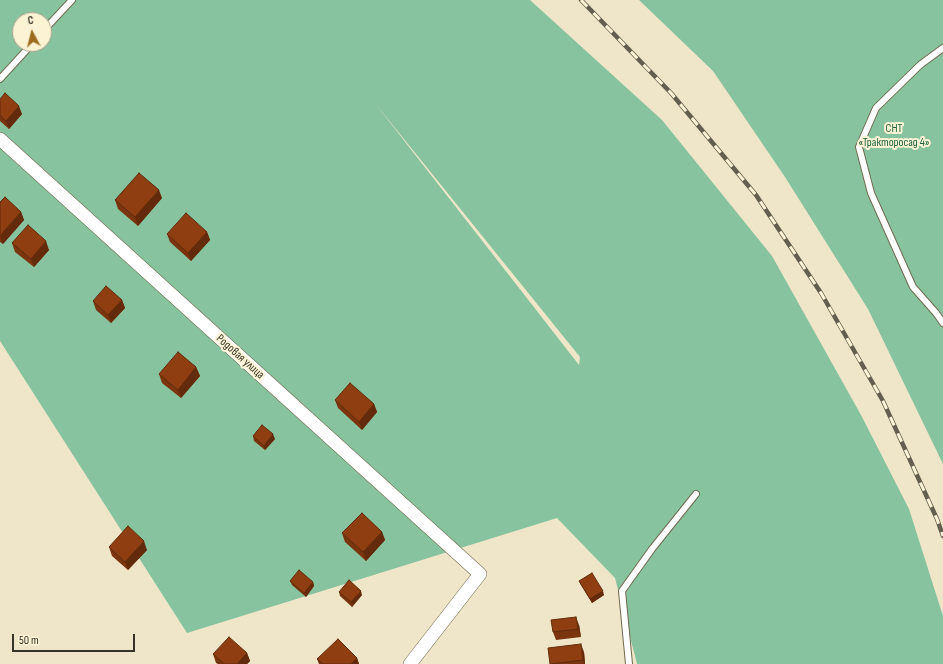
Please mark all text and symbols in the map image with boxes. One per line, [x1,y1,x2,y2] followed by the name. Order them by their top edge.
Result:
[12,12,52,52] north arrow
[27,14,34,27] text: С
[859,122,929,150] park label: СНТ «Тракторосад 4»
[213,332,267,382] street label: Родовая улица
[14,626,137,652] scale bar
[19,633,39,648] text: 50 m

